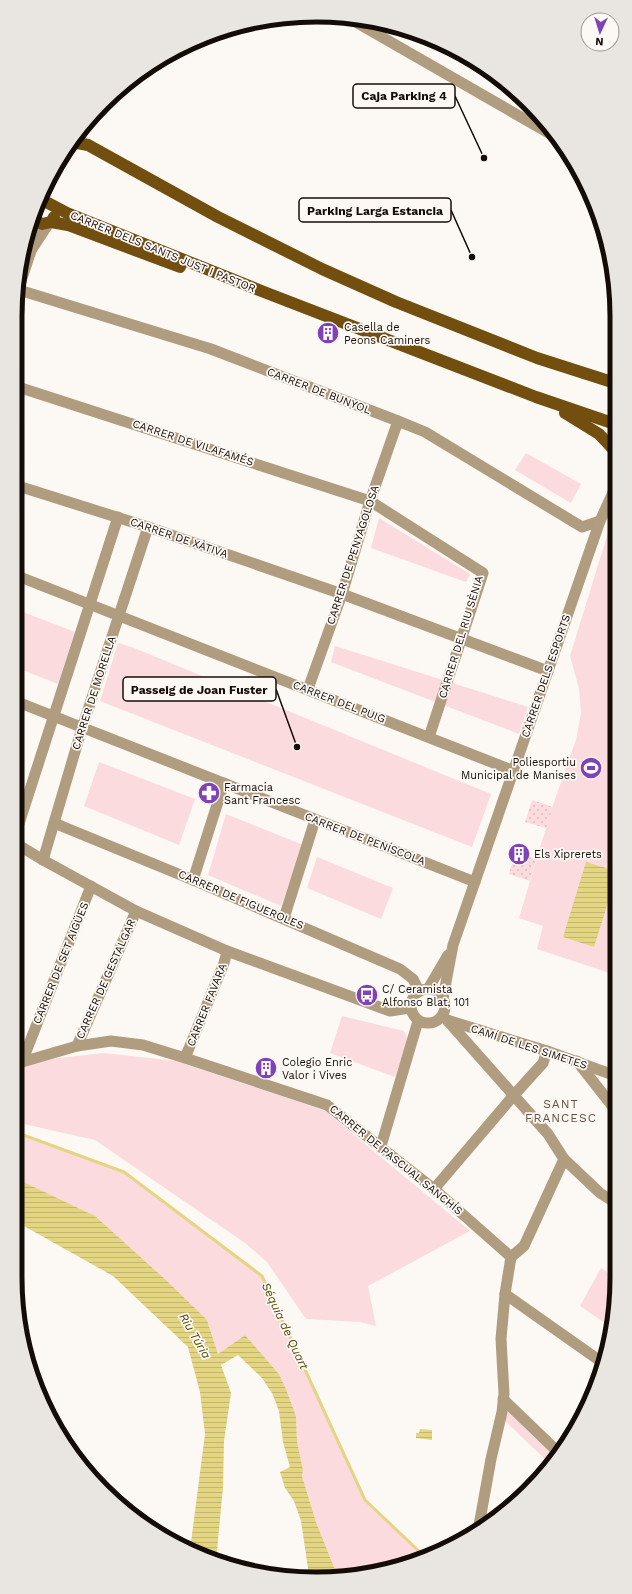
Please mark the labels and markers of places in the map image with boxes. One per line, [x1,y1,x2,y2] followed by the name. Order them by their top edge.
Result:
[353,84,455,108] callout: Caja Parking 4
[299,198,451,222] callout: Parking Larga Estancia
[315,320,341,346] building icon: Casella de Peons Caminers
[344,321,431,347] place label: Casella de Peons Caminers
[123,677,276,701] callout: Passeig de Joan Fuster
[578,755,604,781] sports icon: Poliesportiu Municipal de Manises
[461,756,576,782] place label: Poliesportiu Municipal de Manises
[196,780,222,806] pharmacy icon: Farmacia Sant Francesc
[224,781,300,807] place label: Farmacia Sant Francesc
[506,841,532,867] building icon: Els Xiprerets
[534,848,602,861] place label: Els Xiprerets
[354,982,380,1008] bus stop icon: C/ Ceramista Alfonso Blat, 101
[382,983,469,1009] place label: C/ Ceramista Alfonso Blat, 101
[253,1055,279,1081] building icon: Colegio Enric Valor i Vives
[282,1056,352,1082] place label: Colegio Enric Valor i Vives

